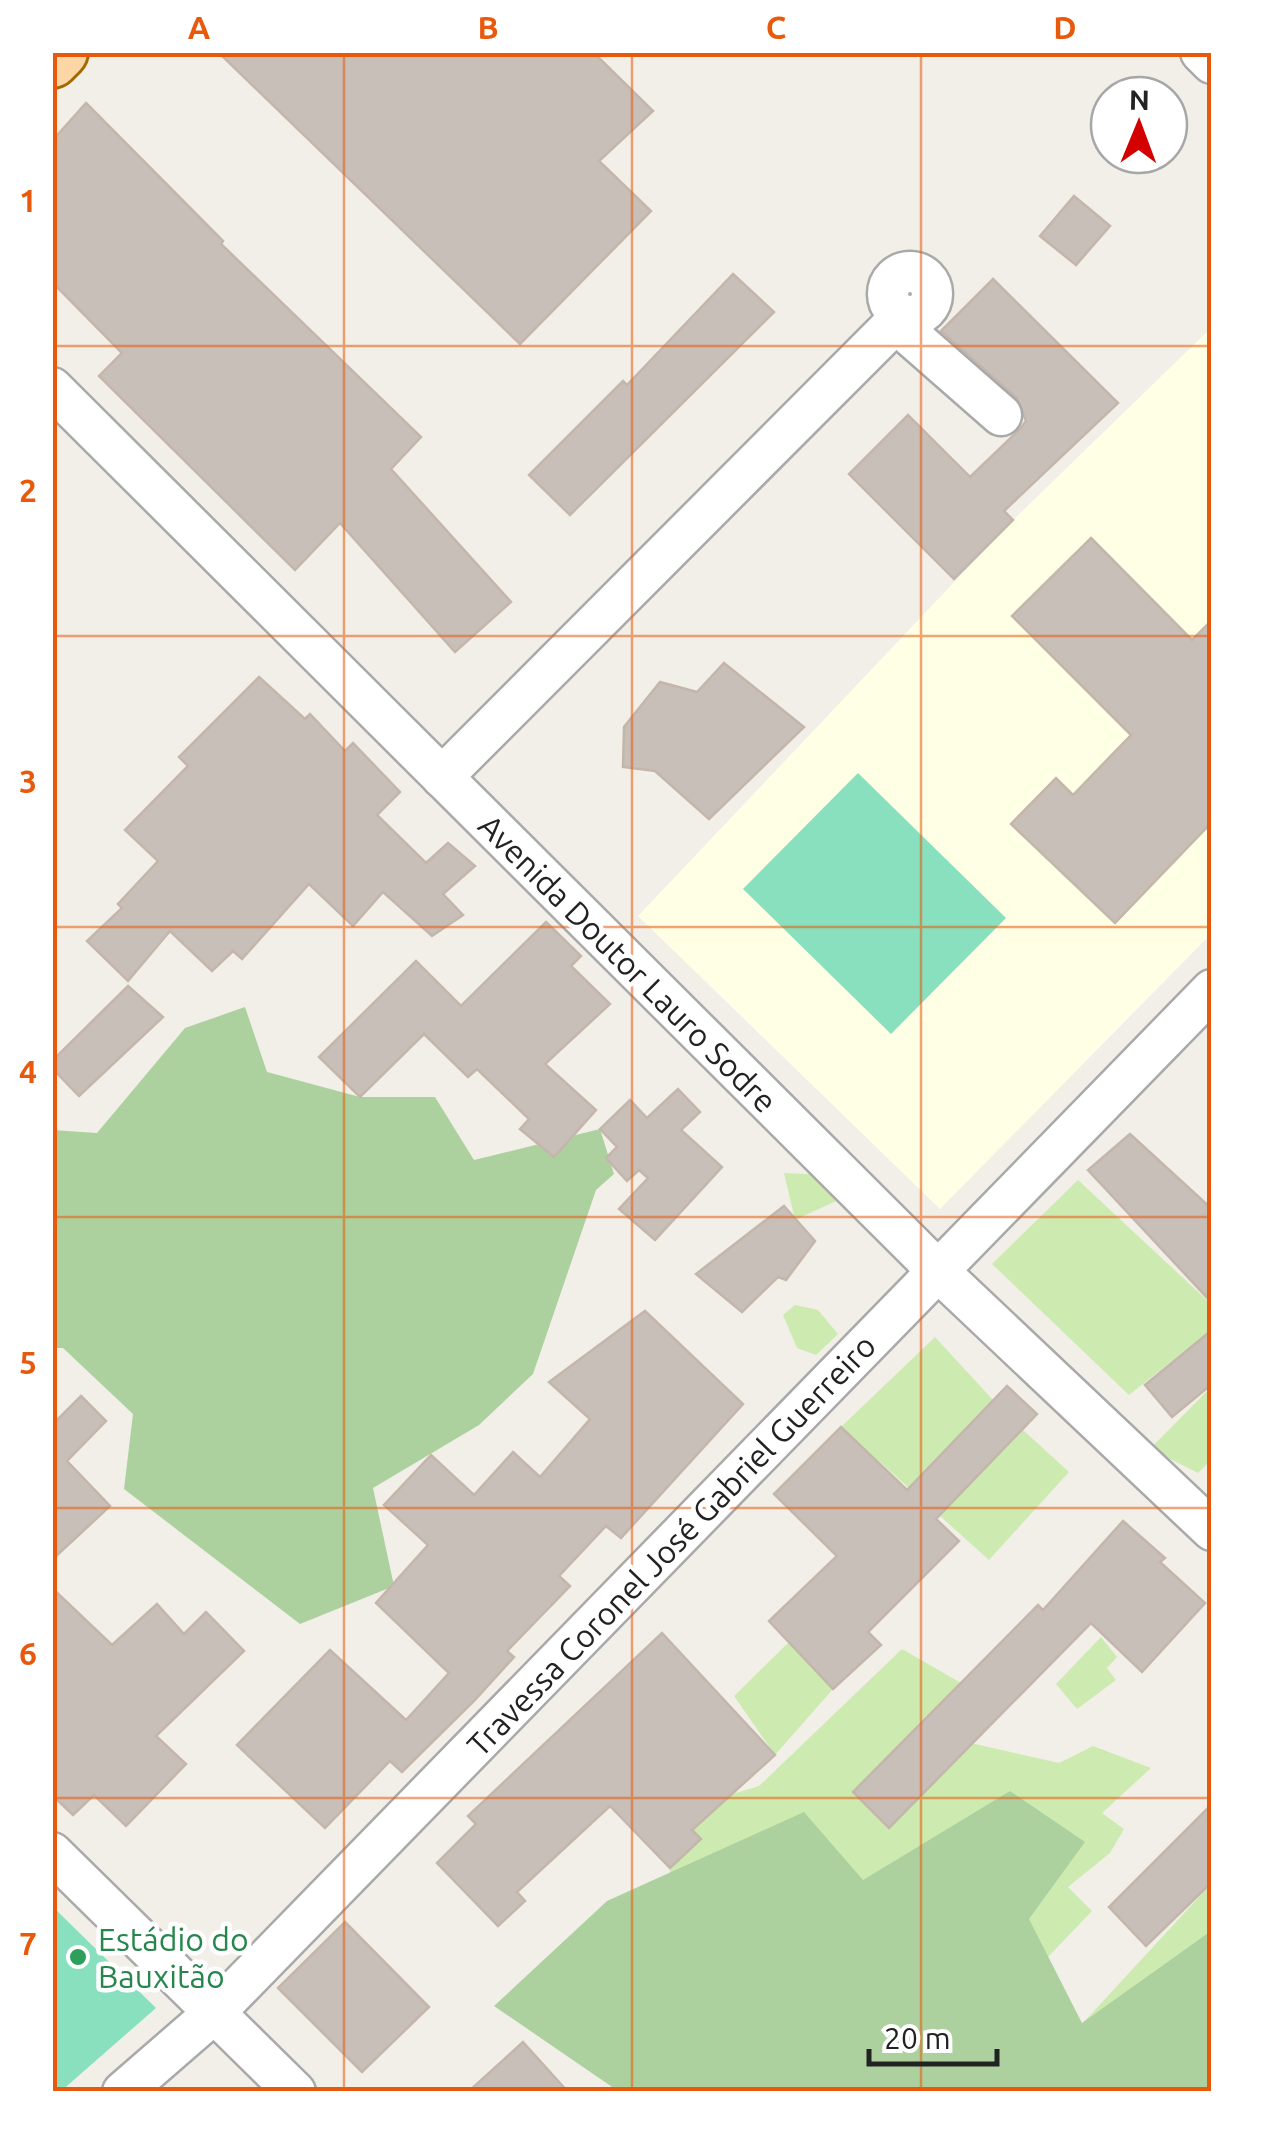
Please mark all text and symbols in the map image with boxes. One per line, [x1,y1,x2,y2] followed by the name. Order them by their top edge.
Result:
[188,9,211,45] text: A
[477,9,499,45] text: B
[766,9,786,45] text: C
[1053,9,1077,45] text: D
[1089,75,1189,175] north arrow
[1129,84,1150,115] text: N
[19,182,37,218] text: 1
[19,472,37,508] text: 2
[19,763,37,799] text: 3
[472,807,784,1119] street label: Avenida Doutor Lauro Sodre
[19,1053,37,1089] text: 4
[460,1327,882,1763] street label: Travessa Coronel José Gabriel Guerreiro
[19,1344,37,1380] text: 5
[19,1635,37,1671] text: 6
[98,1921,249,1994] place label: Estádio do Bauxitão
[19,1925,37,1961] text: 7
[67,1946,89,1968] marker: Estádio do Bauxitão
[869,2004,996,2066] scale bar
[884,2021,951,2055] text: 20 m

